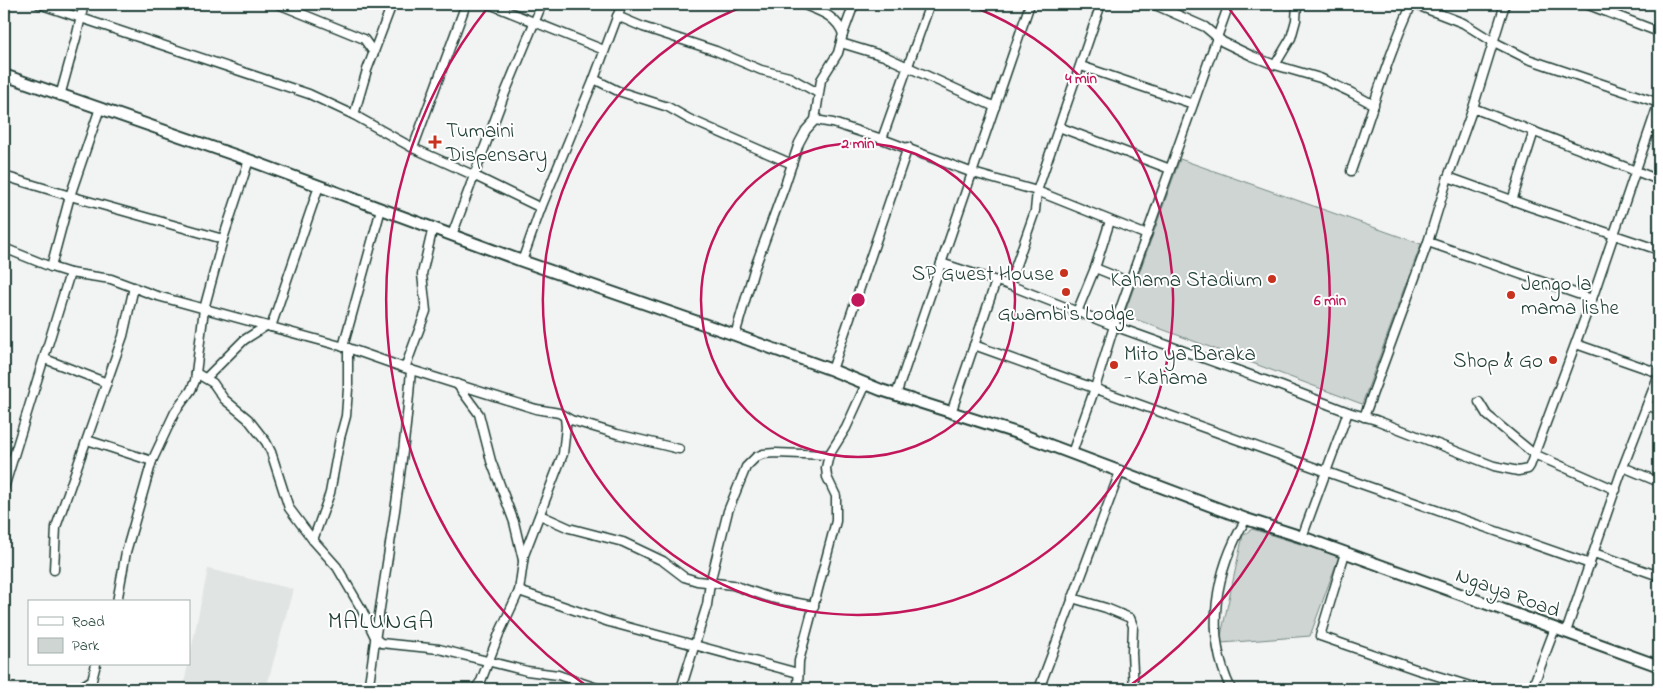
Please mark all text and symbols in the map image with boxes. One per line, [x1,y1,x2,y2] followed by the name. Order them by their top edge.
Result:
[1064,68,1097,90] text: 4 min
[445,117,547,173] place label: Tumaini Dispensary
[841,133,875,155] text: 2 min
[428,135,442,149] marker: Tumaini Dispensary
[912,260,1055,290] place label: SP Guest House
[1111,266,1262,296] place label: Kahama Stadium
[1058,267,1070,279] marker: SP Guest House
[1521,270,1619,324] place label: Jengo la mama lishe
[1266,273,1278,285] marker: Kahama Stadium
[1060,286,1072,298] marker: Gwambi's Lodge
[1505,289,1517,301] marker: Jengo la mama lishe
[1313,290,1347,312] text: 6 min
[849,291,867,309] centre of rings
[998,300,1135,332] place label: Gwambi's Lodge
[1124,340,1256,394] place label: Mito ya Baraka - Kahama
[1453,347,1543,377] place label: Shop & Go
[1547,354,1559,366] marker: Shop & Go
[1108,359,1120,371] marker: Mito ya Baraka - Kahama
[1450,561,1564,629] street label: Ngaya Road
[28,600,190,666] legend
[328,605,434,640] district label: MALUNGA
[72,611,105,633] text: Road
[72,635,100,657] text: Park

